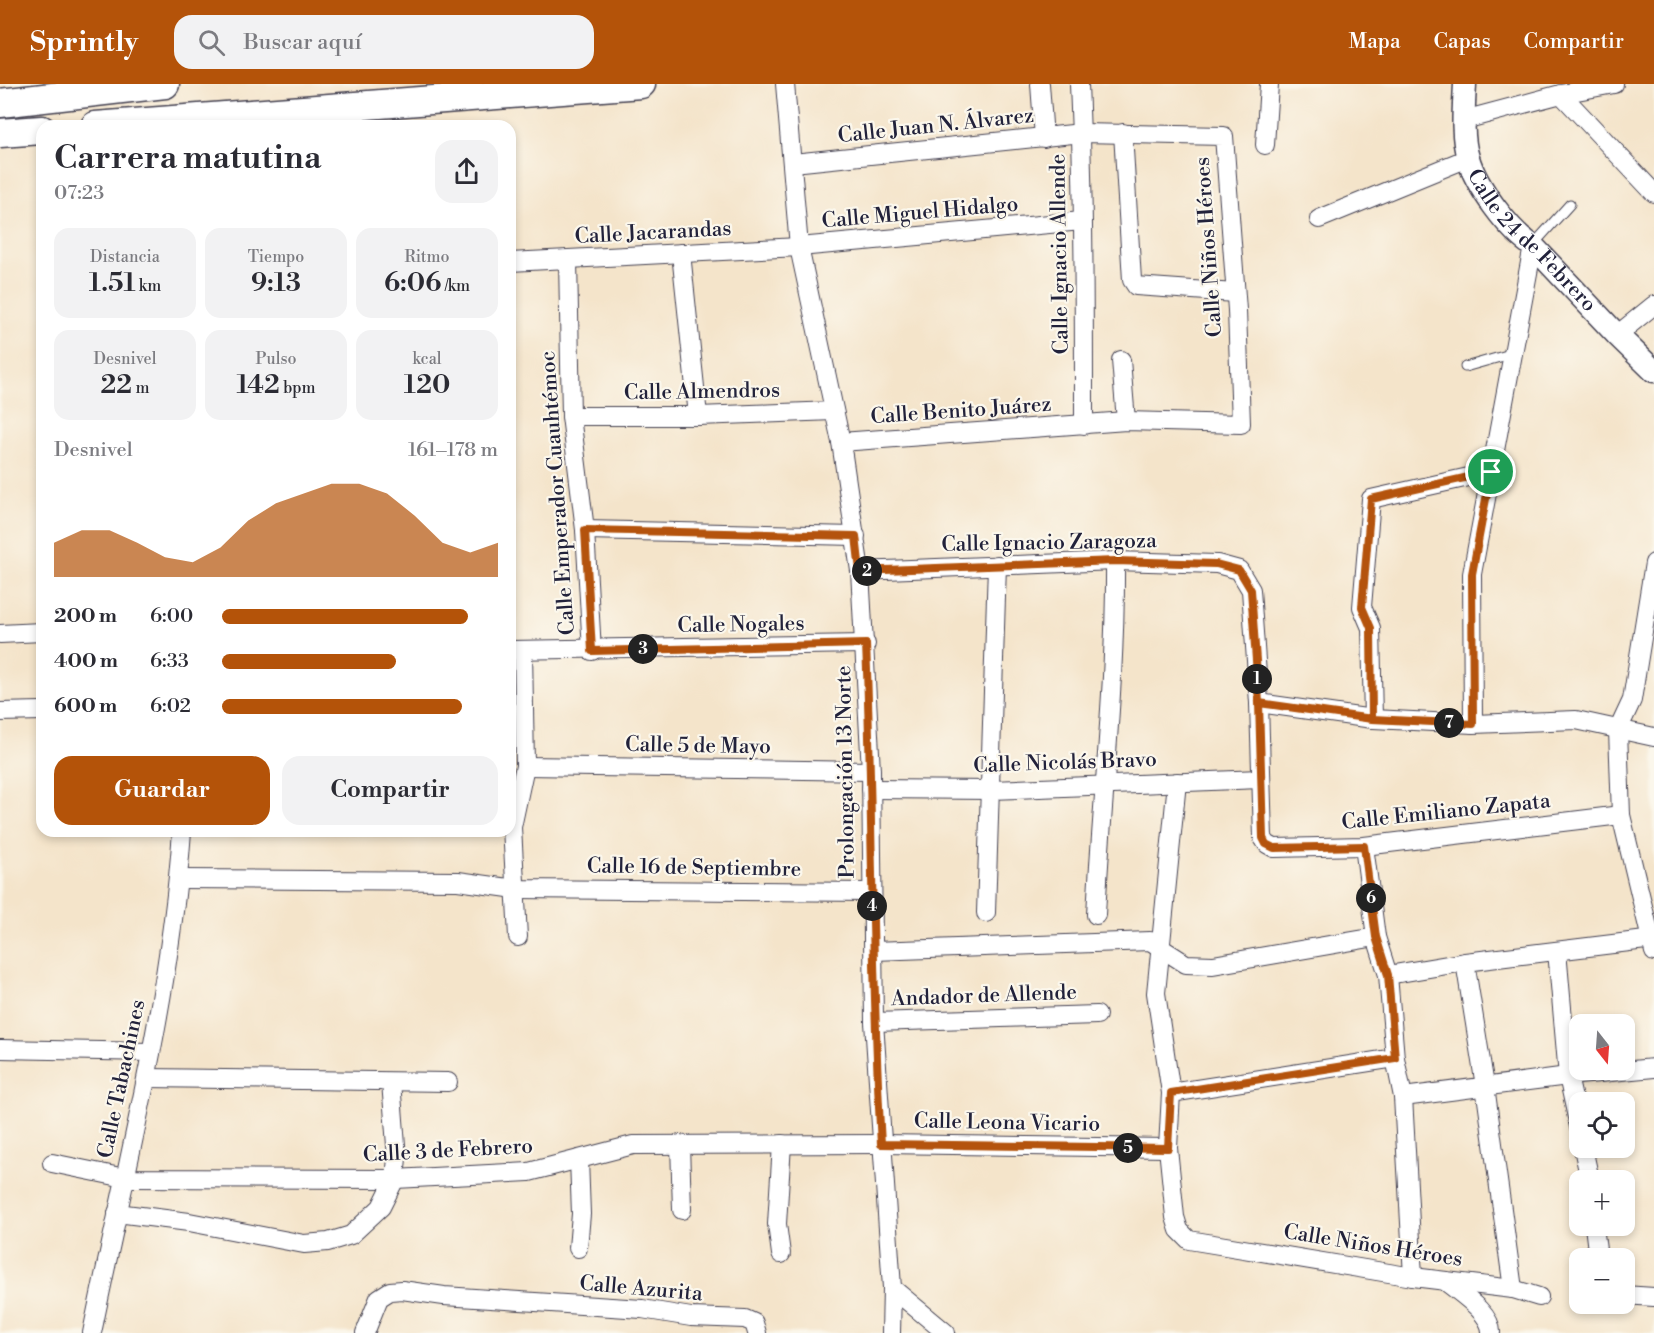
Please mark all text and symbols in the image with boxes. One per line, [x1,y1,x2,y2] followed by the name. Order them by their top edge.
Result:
[174,15,594,69] search box
[30,25,138,60] text: Sprintly
[195,26,228,59] icon: search
[243,29,362,56] text: Buscar aquí
[1349,29,1401,55] text: Mapa
[1434,29,1491,55] text: Capas
[1524,29,1624,55] text: Compartir
[836,101,1035,149] street label: Calle Juan N. Álvarez
[54,138,321,179] text: Carrera matutina
[435,140,498,203] button: share
[1045,154,1075,354] street label: Calle Ignacio Allende
[1190,156,1228,338] street label: Calle Niños Héroes
[1461,165,1602,318] street label: Calle 24 de Febrero
[54,181,104,206] text: 07:23
[821,191,1019,235] street label: Calle Miguel Hidalgo
[574,216,732,250] street label: Calle Jacarandas
[90,247,160,267] text: Distancia
[248,247,304,267] text: Tiempo
[405,247,449,267] text: Ritmo
[89,267,135,299] text: 1.51
[251,267,301,299] text: 9:13
[384,267,441,299] text: 6:06
[135,276,161,296] text: km
[441,276,470,296] text: /km
[94,349,156,369] text: Desnivel
[256,349,296,369] text: Pulso
[412,349,442,369] text: kcal
[535,350,581,636] street label: Calle Emperador Cuauhtémoc
[101,369,132,401] text: 22
[236,369,280,401] text: 142
[404,369,450,401] text: 120
[132,378,149,398] text: m
[280,378,316,398] text: bpm
[624,378,780,406] street label: Calle Almendros
[870,392,1052,430] street label: Calle Benito Juárez
[54,438,133,463] text: Desnivel
[408,438,498,463] text: 161–178 m
[1465,446,1516,497] pin
[1474,455,1507,488] icon: arrive
[941,528,1157,558] street label: Calle Ignacio Zaragoza
[852,556,882,586] pin: 2
[862,561,872,581] text: 2
[54,604,117,629] text: 200 m
[150,604,193,629] text: 6:00
[677,611,805,639] street label: Calle Nogales
[628,634,658,664] pin: 3
[638,639,648,659] text: 3
[54,649,118,674] text: 400 m
[150,649,189,674] text: 6:33
[1242,664,1272,694] pin: 1
[831,665,861,879] street label: Prolongación 13 Norte
[1253,669,1261,689] text: 1
[54,694,117,719] text: 600 m
[150,694,191,719] text: 6:02
[1434,708,1464,738] pin: 7
[1444,713,1454,733] text: 7
[625,732,771,760] street label: Calle 5 de Mayo
[973,747,1157,779] street label: Calle Nicolás Bravo
[54,756,270,825] button: Guardar
[282,756,498,825] button: Compartir
[1340,788,1552,836] street label: Calle Emiliano Zapata
[587,853,801,883] street label: Calle 16 de Septiembre
[1356,883,1386,913] pin: 6
[1366,888,1376,908] text: 6
[857,891,887,921] pin: 4
[867,896,877,916] text: 4
[890,980,1077,1012] street label: Andador de Allende
[93,997,151,1161] street label: Calle Tabachines
[1569,1014,1635,1080] north arrow
[1569,1014,1635,1314] map controls
[1569,1092,1635,1158] button: locate
[914,1108,1100,1138] street label: Calle Leona Vicario
[1113,1133,1143,1163] pin: 5
[362,1134,534,1168] street label: Calle 3 de Febrero
[1123,1138,1133,1158] text: 5
[1569,1170,1635,1236] button: +
[1282,1219,1464,1273] street label: Calle Niños Héroes
[1569,1248,1635,1314] button: −
[578,1271,704,1307] street label: Calle Azurita

